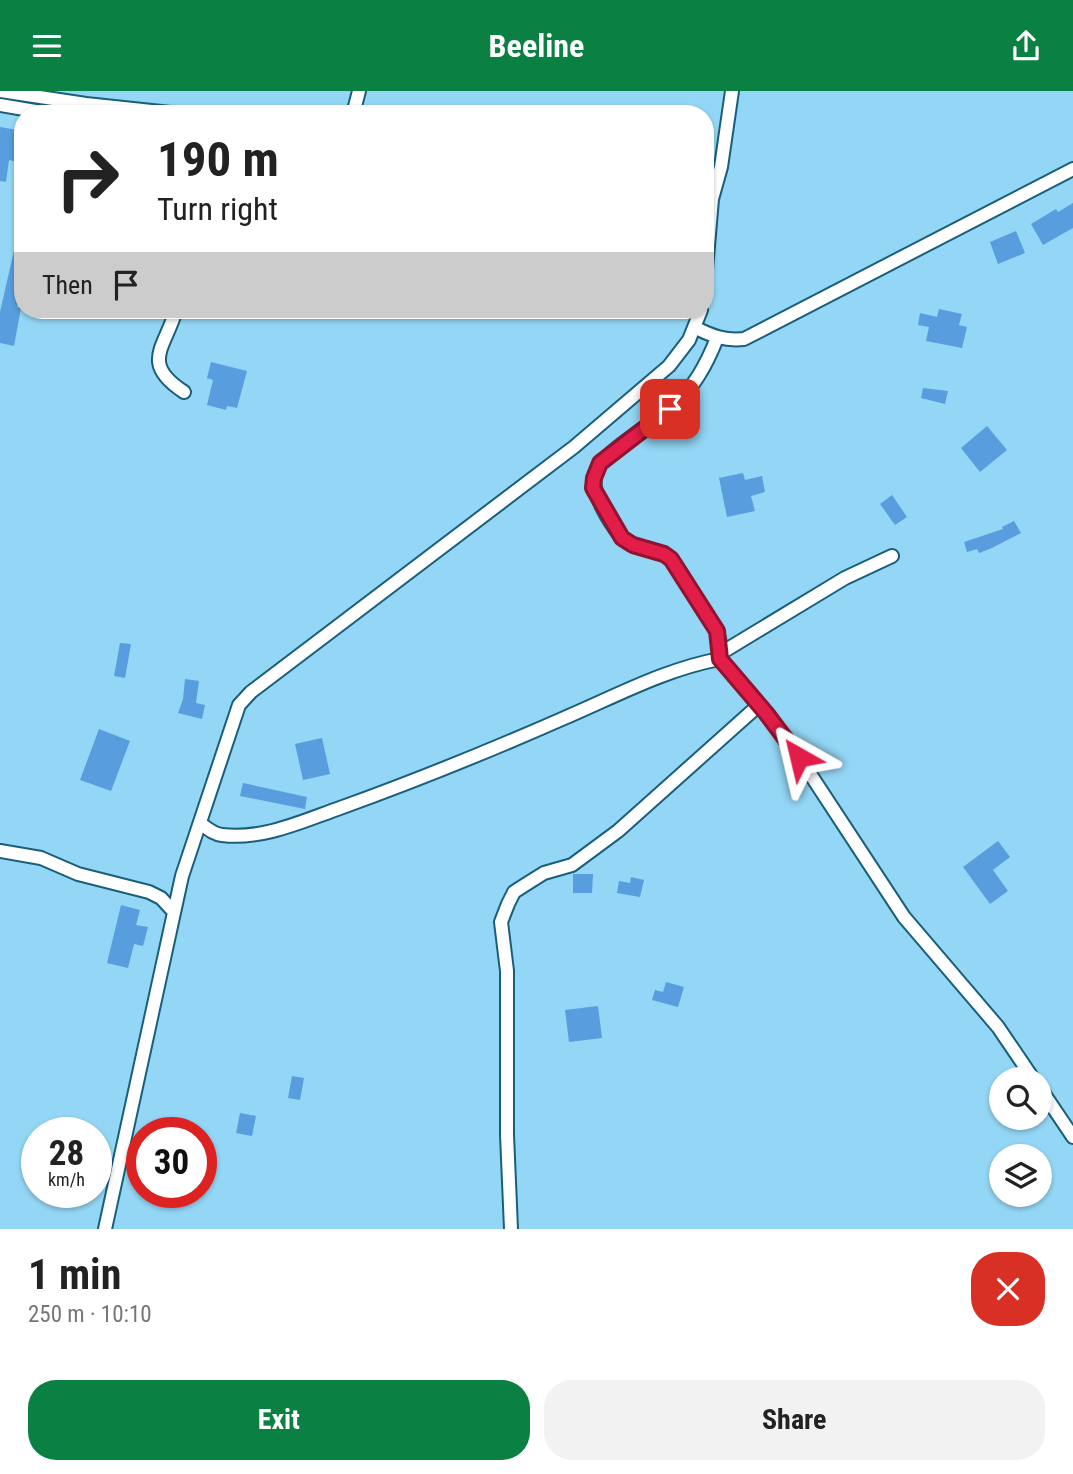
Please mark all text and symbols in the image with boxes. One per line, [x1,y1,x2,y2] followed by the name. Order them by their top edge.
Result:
[28,27,66,65] icon: menu
[489,27,584,65] text: Beeline
[1007,27,1045,65] icon: share
[157,131,279,188] text: 190 m
[42,133,133,224] icon: right
[157,190,278,228] text: Turn right
[107,266,145,304] icon: arrive
[42,270,93,300] text: Then
[640,379,700,439] pin
[651,390,689,428] icon: arrive
[762,720,836,794] position arrow
[989,1067,1052,1207] map controls
[989,1067,1052,1130] button: search
[126,1117,217,1208] speed limit sign: 30
[49,1133,84,1174] text: 28
[989,1144,1052,1207] button: layers
[48,1169,85,1190] text: km/h
[28,1250,121,1299] text: 1 min
[971,1252,1045,1326] button: close
[28,1301,152,1328] text: 250 m · 10:10
[28,1380,530,1460] button: Exit
[544,1380,1045,1460] button: Share

